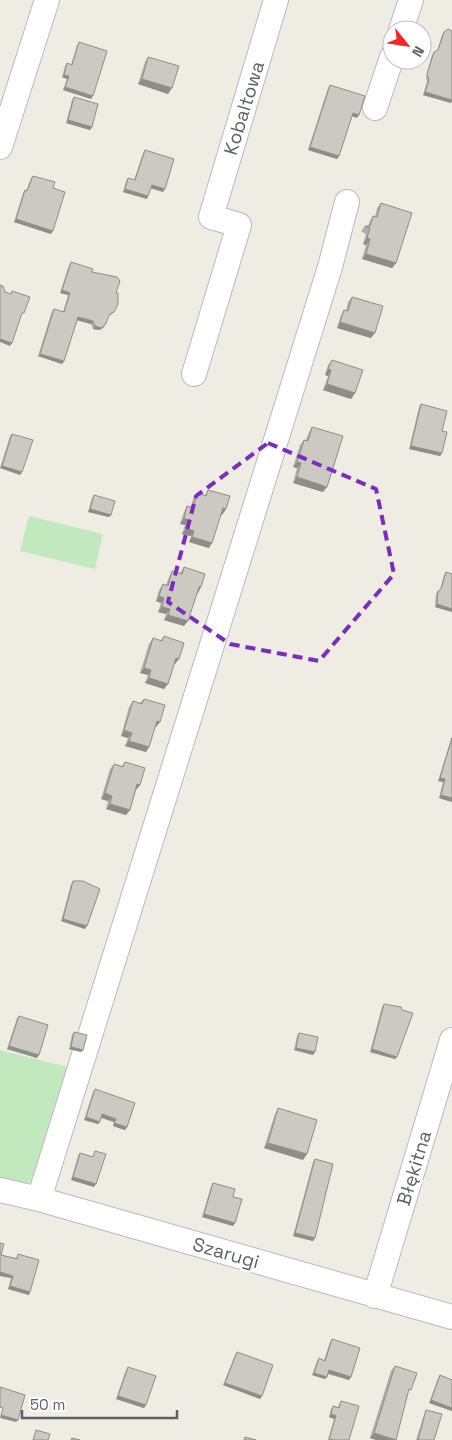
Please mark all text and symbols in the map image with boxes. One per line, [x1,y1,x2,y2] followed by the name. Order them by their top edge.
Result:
[382,20,432,70] north arrow
[408,43,428,60] text: N
[218,58,270,158] street label: Kobaltowa
[391,1127,437,1208] street label: Błękitna
[190,1232,262,1274] street label: Szarugi
[22,1388,178,1420] scale bar
[30,1395,65,1414] text: 50 m

